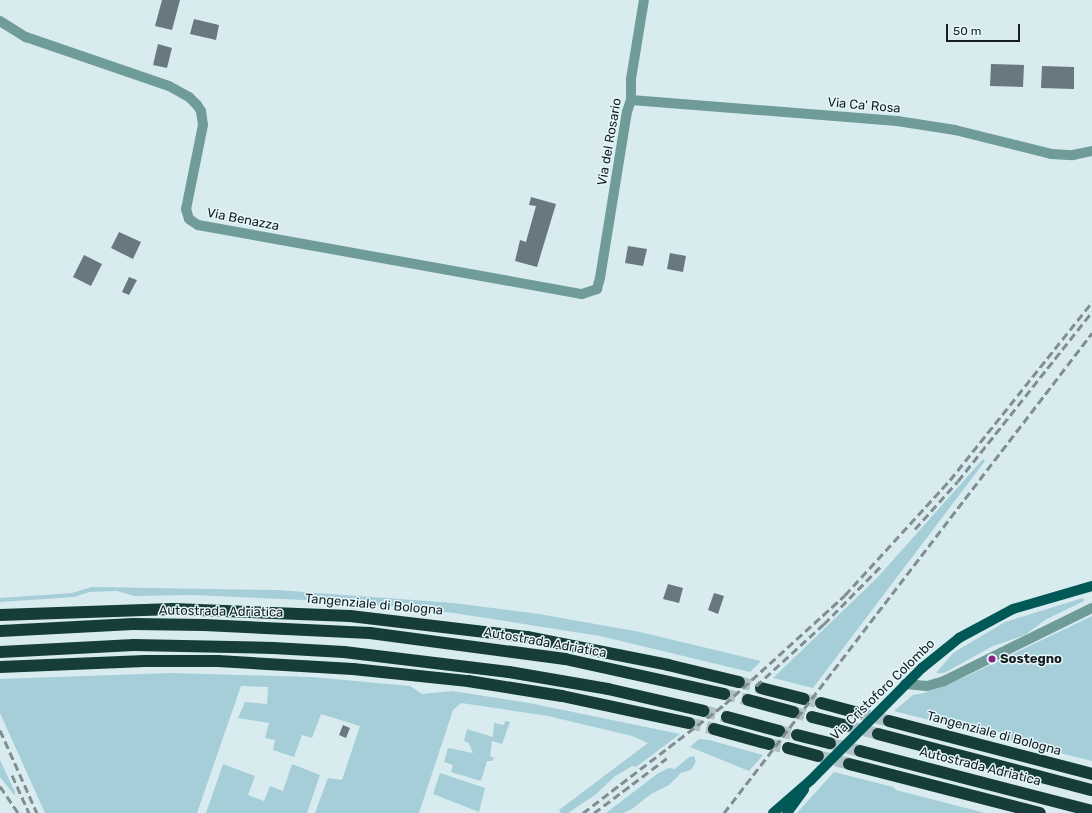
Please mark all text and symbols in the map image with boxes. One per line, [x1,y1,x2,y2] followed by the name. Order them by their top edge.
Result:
[948,16,1022,42] scale bar
[953,24,981,38] text: 50 m
[827,95,901,117] street label: Via Ca' Rosa
[595,97,625,187] street label: Via del Rosario
[205,205,281,235] street label: Via Benazza
[304,591,444,619] street label: Tangenziale di Bologna
[158,603,284,621] street label: Autostrada Adriatica
[482,624,608,662] street label: Autostrada Adriatica
[828,636,938,744] street label: Via Cristoforo Colombo
[1000,651,1062,667] place label: Sostegno
[987,654,997,664] marker: Sostegno
[925,709,1063,759] street label: Tangenziale di Bologna
[917,744,1043,790] street label: Autostrada Adriatica

